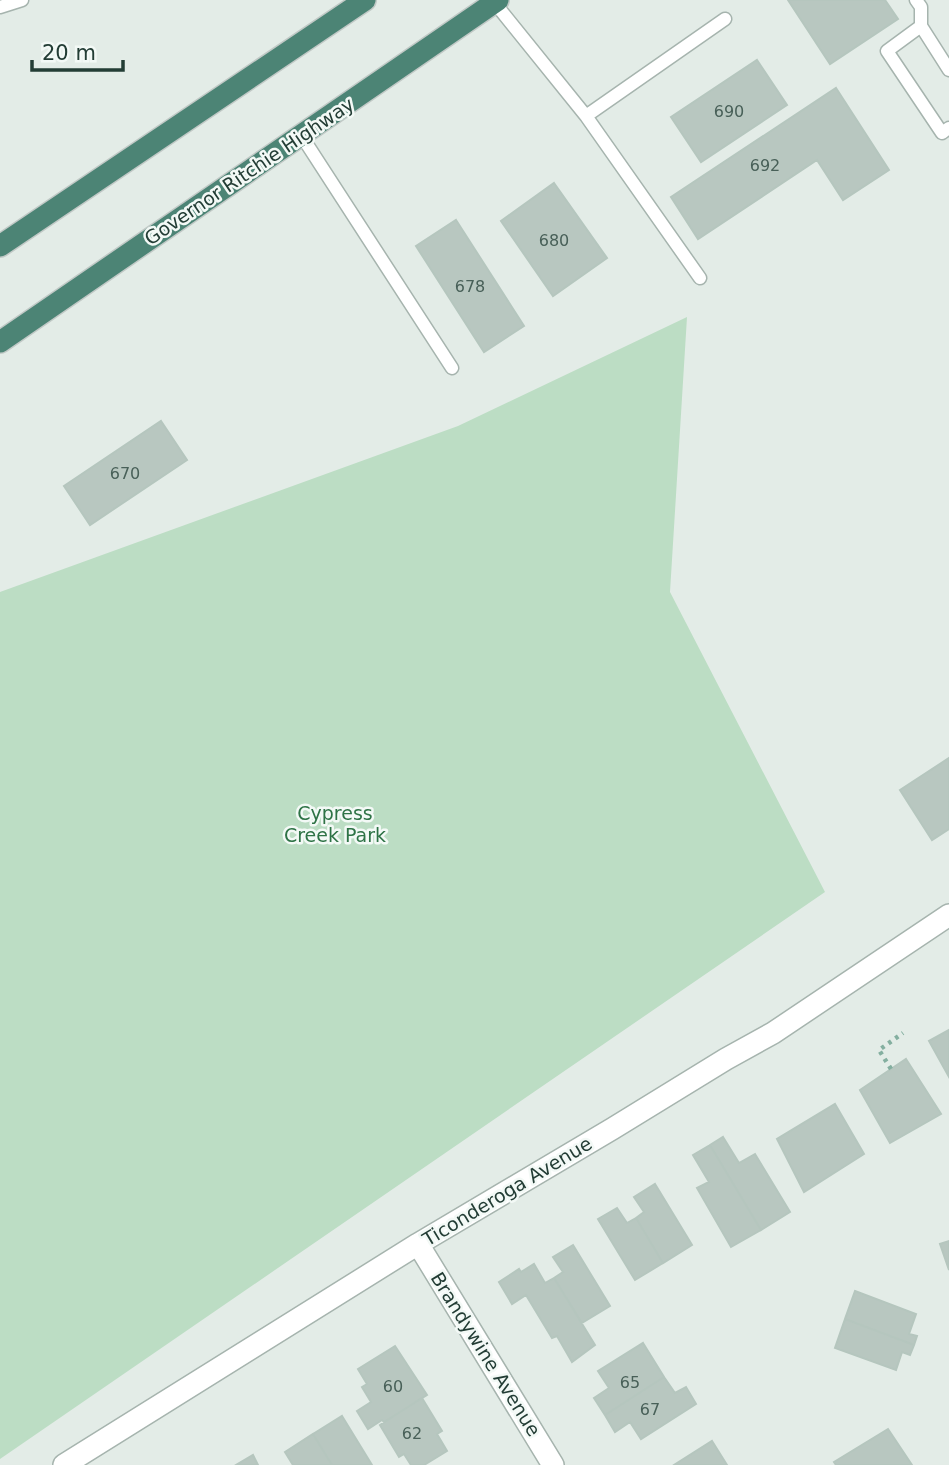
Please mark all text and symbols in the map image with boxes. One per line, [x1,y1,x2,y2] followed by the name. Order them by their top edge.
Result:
[32,28,122,72] scale bar
[42,41,96,65] text: 20 m
[140,93,358,249] street label: Governor Ritchie Highway
[714,102,744,121] house number: 690
[750,156,780,175] house number: 692
[539,231,569,250] house number: 680
[455,277,485,296] house number: 678
[110,464,140,483] house number: 670
[284,802,386,846] park label: Cypress Creek Park
[418,1132,596,1251] street label: Ticonderoga Avenue
[427,1268,545,1440] street label: Brandywine Avenue
[620,1373,640,1392] house number: 65
[383,1377,403,1396] house number: 60
[640,1400,660,1419] house number: 67
[402,1424,422,1443] house number: 62

